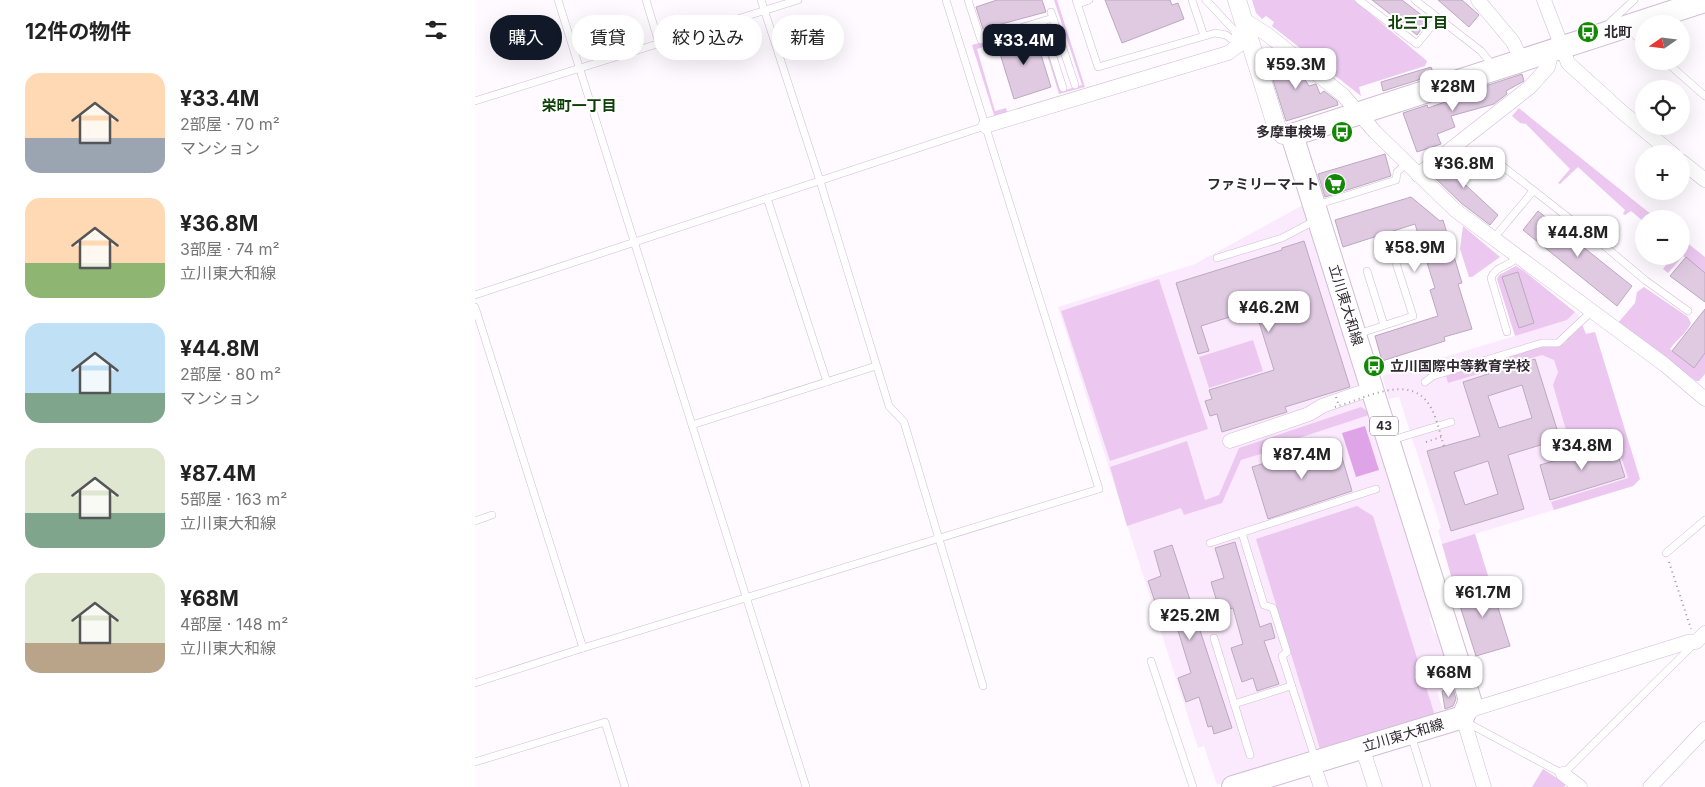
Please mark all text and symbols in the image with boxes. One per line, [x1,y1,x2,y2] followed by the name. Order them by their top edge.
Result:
[1388,13,1448,32] district label: 北三丁目
[490,15,562,60] chip: 購入
[572,15,644,60] chip: 賃貸
[654,15,762,60] chip: 絞り込み
[772,15,844,60] chip: 新着
[1635,15,1690,70] north arrow
[1635,15,1690,265] map controls
[422,16,450,44] icon: filters
[25,19,131,44] text: 12件の物件
[1576,20,1600,44] bus stop icon: 北町
[983,23,1065,66] pin: ¥33.4M
[1604,23,1632,40] place label: 北町
[994,30,1054,50] text: ¥33.4M
[1255,48,1337,90] pin: ¥59.3M
[1266,54,1326,74] text: ¥59.3M
[1423,70,1483,112] pin: ¥28M
[1431,76,1475,96] text: ¥28M
[1635,80,1690,135] button: locate
[180,86,259,111] text: ¥33.4M
[65,93,125,153] icon: home
[541,96,617,115] district label: 栄町一丁目
[180,114,280,134] text: 2部屋 · 70 m²
[1330,120,1354,144] bus stop icon: 多摩車検場
[1256,123,1326,140] place label: 多摩車検場
[180,138,260,158] text: マンション
[1635,145,1690,200] button: +
[1423,146,1505,189] pin: ¥36.8M
[1434,153,1494,173] text: ¥36.8M
[1323,172,1347,196] supermarket icon: ファミリーマート
[1207,175,1319,192] place label: ファミリーマート
[1635,210,1690,265] button: −
[180,211,258,236] text: ¥36.8M
[1537,216,1619,258] pin: ¥44.8M
[65,218,125,278] icon: home
[1548,222,1608,242] text: ¥44.8M
[1374,230,1456,273] pin: ¥58.9M
[1385,237,1445,257] text: ¥58.9M
[180,239,280,259] text: 3部屋 · 74 m²
[1326,262,1367,348] street label: 立川東大和線
[180,263,276,283] text: 立川東大和線
[1228,290,1310,333] pin: ¥46.2M
[1239,297,1299,317] text: ¥46.2M
[180,336,259,361] text: ¥44.8M
[65,343,125,403] icon: home
[1362,354,1386,378] bus stop icon: 立川国際中等教育学校
[1390,357,1530,374] place label: 立川国際中等教育学校
[180,364,281,384] text: 2部屋 · 80 m²
[180,388,260,408] text: マンション
[1370,416,1398,436] road number: 43
[1541,428,1623,471] pin: ¥34.8M
[1552,435,1612,455] text: ¥34.8M
[1261,438,1343,480] pin: ¥87.4M
[1273,444,1331,464] text: ¥87.4M
[180,461,256,486] text: ¥87.4M
[65,468,125,528] icon: home
[180,489,287,509] text: 5部屋 · 163 m²
[180,513,276,533] text: 立川東大和線
[1442,576,1524,618] pin: ¥61.7M
[1455,582,1511,602] text: ¥61.7M
[180,586,239,611] text: ¥68M
[65,593,125,653] icon: home
[1149,598,1231,641] pin: ¥25.2M
[1160,605,1220,625] text: ¥25.2M
[180,614,288,634] text: 4部屋 · 148 m²
[180,638,276,658] text: 立川東大和線
[1419,656,1479,698] pin: ¥68M
[1427,662,1471,682] text: ¥68M
[1360,715,1446,754] street label: 立川東大和線

